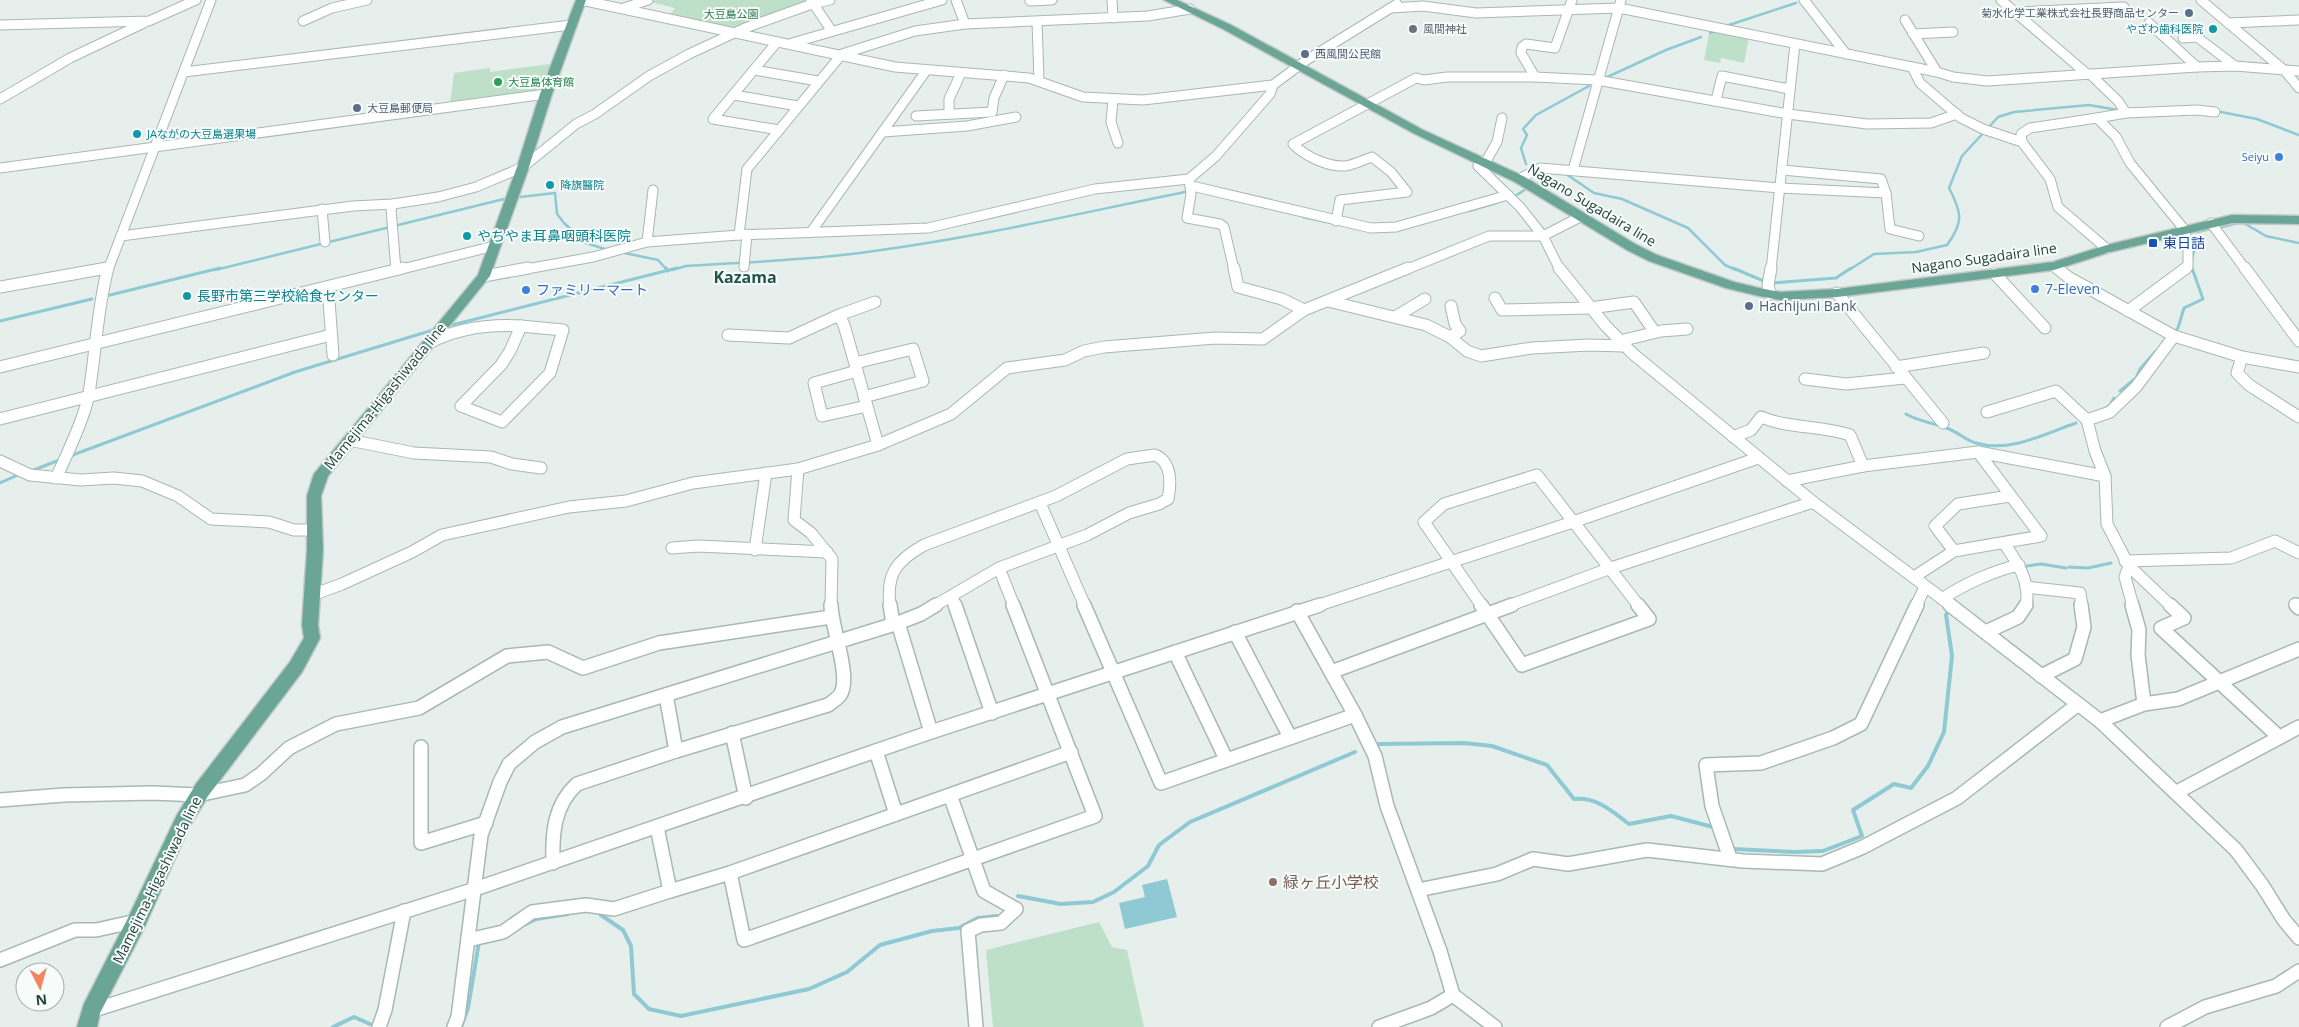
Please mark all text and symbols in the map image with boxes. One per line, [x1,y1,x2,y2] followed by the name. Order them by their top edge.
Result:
[1981,5,2179,20] place label: 菊水化学工業株式会社長野商品センター
[704,6,759,21] park label: 大豆島公園
[2183,7,2195,19] marker: 菊水化学工業株式会社長野商品センター
[1423,21,1467,36] place label: 風間神社
[2126,21,2203,36] place label: やざわ歯科医院
[1407,23,1419,35] marker: 風間神社
[2207,23,2219,35] marker: やざわ歯科医院
[1315,46,1381,61] place label: 西風間公民館
[1299,48,1311,60] marker: 西風間公民館
[508,74,574,89] place label: 大豆島体育館
[492,76,504,88] marker: 大豆島体育館
[367,100,433,115] place label: 大豆島郵便局
[351,102,363,114] marker: 大豆島郵便局
[146,126,256,141] place label: JAながの大豆島選果場
[131,128,143,140] marker: JAながの大豆島選果場
[2242,149,2269,164] place label: Seiyu
[2273,151,2285,163] marker: Seiyu
[1525,159,1660,251] street label: Nagano Sugadaira line
[560,177,604,192] place label: 降旗醫院
[544,179,556,191] marker: 降旗醫院
[477,226,631,245] place label: やちやま耳鼻咽頭科医院
[461,230,473,242] marker: やちやま耳鼻咽頭科医院
[2163,233,2205,252] place label: 東日詰
[2147,237,2159,249] marker: 東日詰
[1910,238,2058,277] street label: Nagano Sugadaira line
[713,266,777,288] district label: Kazama
[2045,279,2100,298] place label: 7-Eleven
[536,280,648,299] place label: ファミリーマート
[2029,283,2041,295] marker: 7-Eleven
[520,284,532,296] marker: ファミリーマート
[197,286,379,305] place label: 長野市第三学校給食センター
[181,290,193,302] marker: 長野市第三学校給食センター
[1759,296,1857,315] place label: Hachijuni Bank
[1743,300,1755,312] marker: Hachijuni Bank
[319,318,450,473] street label: Mamejima-Higashiwada line
[108,793,205,966] street label: Mamejima-Higashiwada line
[1283,871,1379,893] place label: 緑ヶ丘小学校
[1267,876,1279,888] marker: 緑ヶ丘小学校
[15,962,65,1012] north arrow
[35,990,48,1010] text: N

